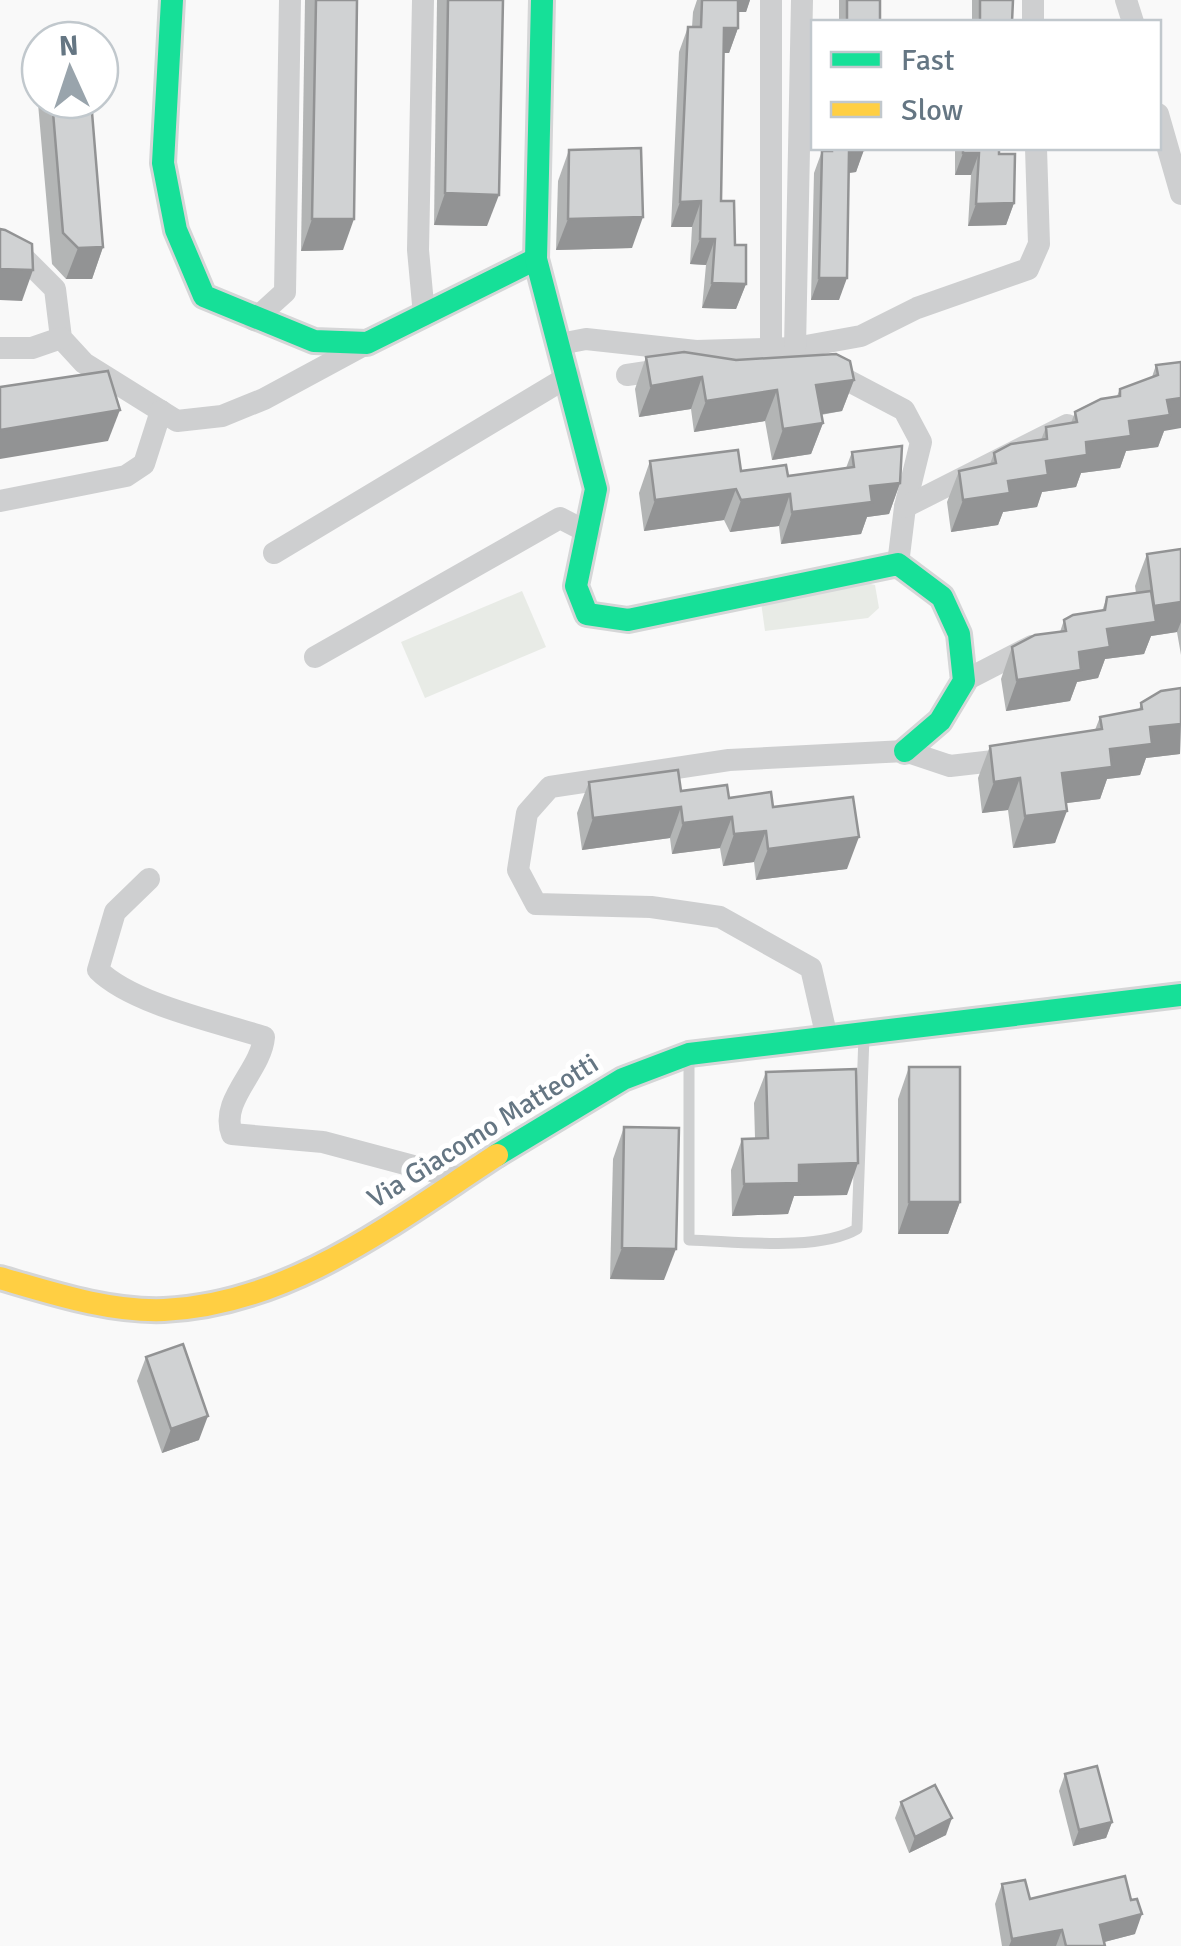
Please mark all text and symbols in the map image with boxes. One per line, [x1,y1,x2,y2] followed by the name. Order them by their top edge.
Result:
[20,20,120,120] north arrow
[811,20,1161,150] legend
[58,29,79,64] text: N
[901,42,954,79] text: Fast
[901,92,963,129] text: Slow
[361,1046,605,1216] street label: Via Giacomo Matteotti

